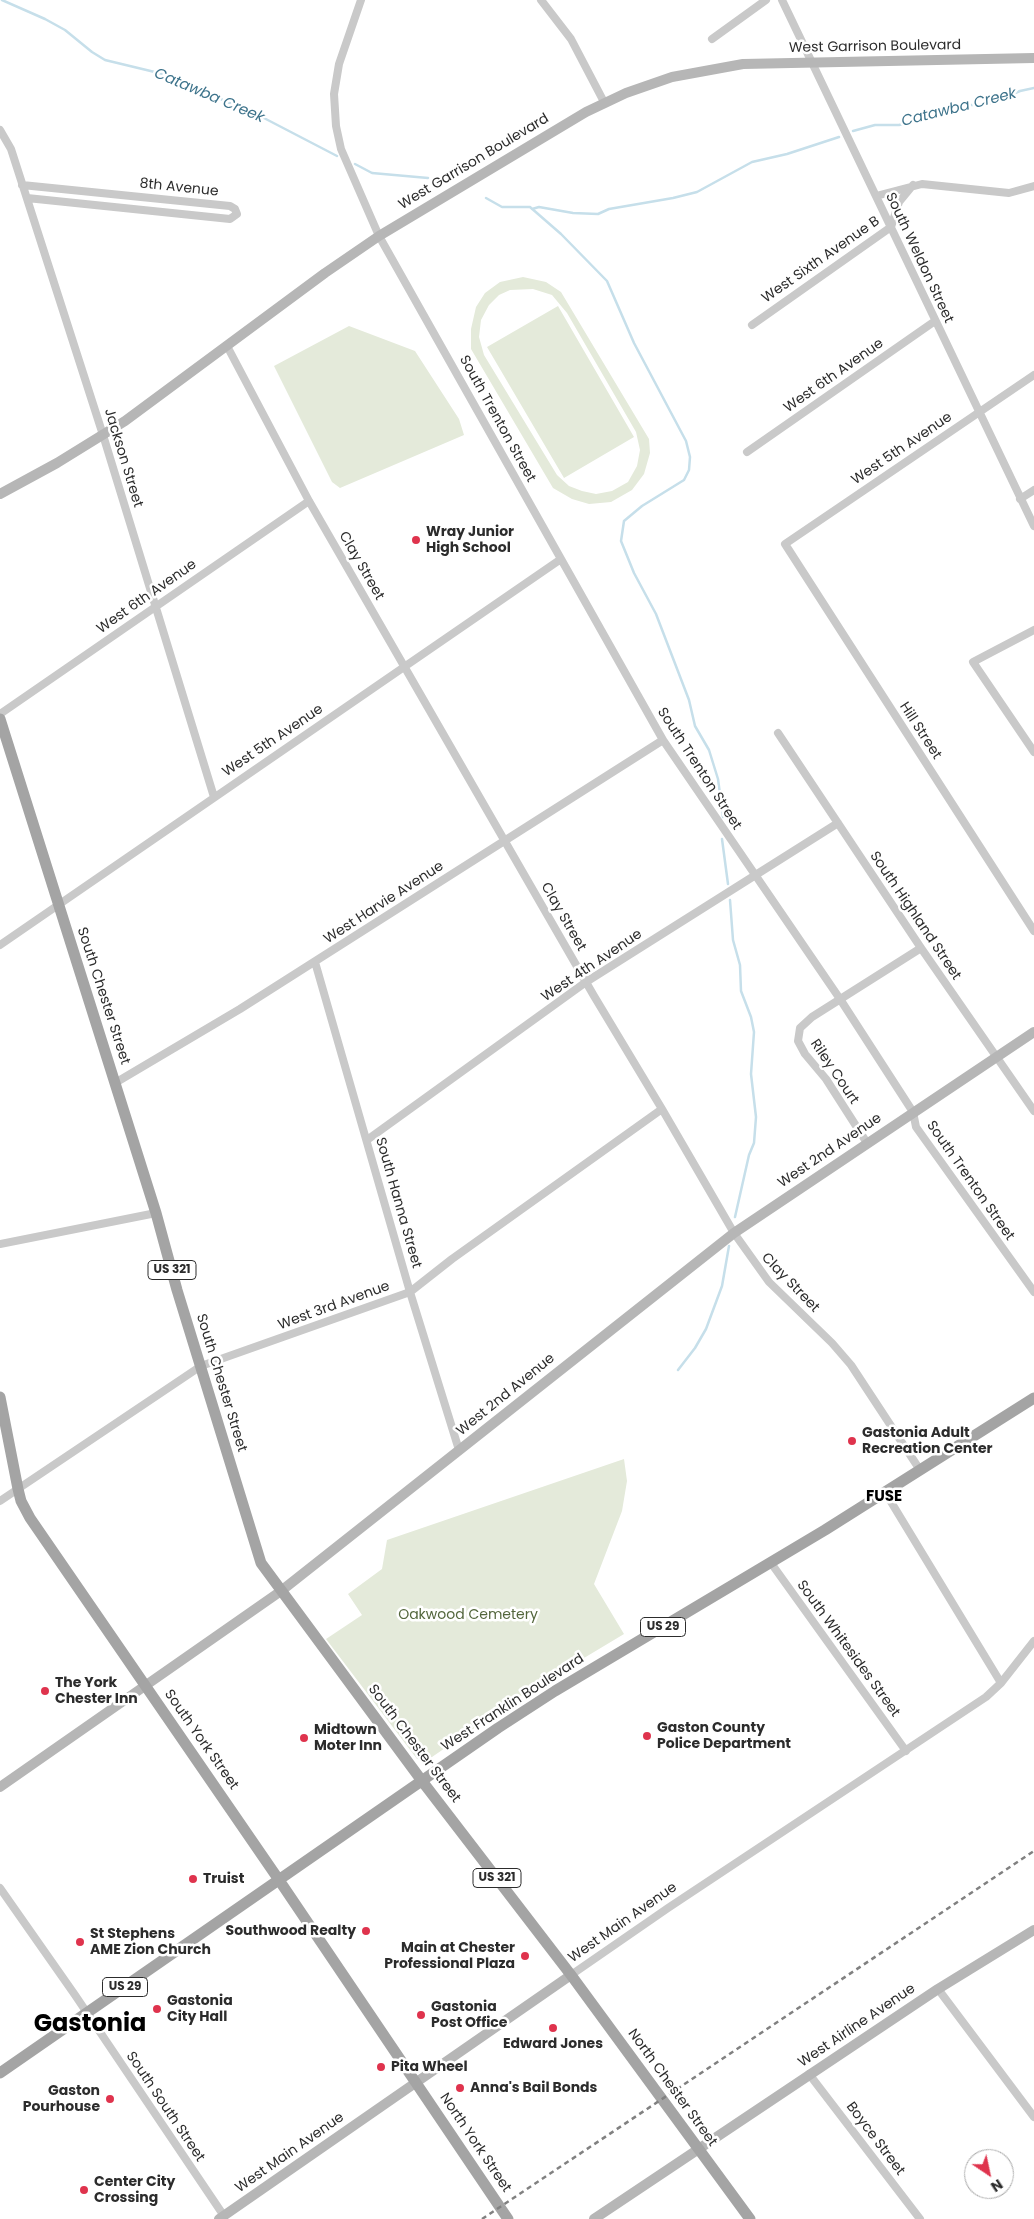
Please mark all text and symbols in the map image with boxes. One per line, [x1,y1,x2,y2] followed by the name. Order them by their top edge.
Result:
[789,37,961,57] street label: West Garrison Boulevard
[151,65,267,127] water label: Catawba Creek
[900,85,1018,131] water label: Catawba Creek
[396,110,552,214] street label: West Garrison Boulevard
[139,176,219,200] street label: 8th Avenue
[881,190,957,326] street label: South Weldon Street
[759,213,883,307] street label: West Sixth Avenue B
[781,335,887,417] street label: West 6th Avenue
[455,353,539,485] street label: South Trenton Street
[100,407,146,509] street label: Jackson Street
[849,409,955,489] street label: West 5th Avenue
[426,524,514,556] place label: Wray Junior High School
[335,529,387,603] street label: Clay Street
[410,534,422,546] marker: Wray Junior High School
[94,556,200,638] street label: West 6th Avenue
[895,699,945,763] street label: Hill Street
[220,701,326,781] street label: West 5th Avenue
[653,705,745,833] street label: South Trenton Street
[866,848,964,984] street label: South Highland Street
[321,858,447,948] street label: West Harvie Avenue
[537,880,589,954] street label: Clay Street
[73,925,133,1067] street label: South Chester Street
[539,926,645,1006] street label: West 4th Avenue
[806,1036,862,1108] street label: Riley Court
[775,1110,885,1192] street label: West 2nd Avenue
[922,1118,1018,1244] street label: South Trenton Street
[371,1136,425,1270] street label: South Hanna Street
[757,1250,823,1316] street label: Clay Street
[148,1260,196,1280] road number: US 321
[276,1278,392,1334] street label: West 3rd Avenue
[192,1312,250,1454] street label: South Chester Street
[454,1350,558,1440] street label: West 2nd Avenue
[862,1425,993,1458] place label: Gastonia Adult Recreation Center
[846,1435,858,1447] marker: Gastonia Adult Recreation Center
[866,1488,902,1506] district label: FUSE
[793,1577,903,1721] street label: South Whitesides Street
[398,1607,538,1623] park label: Oakwood Cemetery
[640,1618,686,1636] road number: US 29
[439,1651,587,1755] street label: West Franklin Boulevard
[55,1675,138,1708] place label: The York Chester Inn
[364,1682,464,1806] street label: South Chester Street
[39,1685,51,1697] marker: The York Chester Inn
[160,1687,242,1793] street label: South York Street
[657,1720,791,1752] place label: Gaston County Police Department
[314,1722,382,1754] place label: Midtown Moter Inn
[641,1730,653,1742] marker: Gaston County Police Department
[298,1732,310,1744] marker: Midtown Moter Inn
[473,1869,521,1888] road number: US 321
[203,1871,244,1887] place label: Truist
[187,1873,199,1885] marker: Truist
[565,1879,681,1967] street label: West Main Avenue
[226,1923,356,1939] place label: Southwood Realty
[360,1925,372,1937] marker: Southwood Realty
[90,1926,211,1958] place label: St Stephens AME Zion Church
[74,1936,86,1948] marker: St Stephens AME Zion Church
[384,1940,515,1972] place label: Main at Chester Professional Plaza
[519,1950,531,1962] marker: Main at Chester Professional Plaza
[102,1978,148,1996] road number: US 29
[795,1981,919,2071] street label: West Airline Avenue
[167,1993,233,2025] place label: Gastonia City Hall
[431,1999,507,2031] place label: Gastonia Post Office
[151,2003,163,2015] marker: Gastonia City Hall
[415,2009,427,2021] marker: Gastonia Post Office
[34,2011,146,2039] district label: Gastonia
[547,2022,559,2034] marker: Edward Jones
[624,2026,720,2150] street label: North Chester Street
[503,2036,603,2052] place label: Edward Jones
[122,2049,208,2165] street label: South South Street
[391,2059,468,2075] place label: Pita Wheel
[375,2061,387,2073] marker: Pita Wheel
[470,2080,597,2096] place label: Anna's Bail Bonds
[454,2082,466,2094] marker: Anna's Bail Bonds
[23,2083,100,2116] place label: Gaston Pourhouse
[436,2090,514,2196] street label: North York Street
[104,2093,116,2105] marker: Gaston Pourhouse
[842,2099,908,2179] street label: Boyce Street
[232,2109,348,2197] street label: West Main Avenue
[964,2149,1014,2199] north arrow
[94,2174,175,2206] place label: Center City Crossing
[987,2174,1007,2197] text: N
[78,2184,90,2196] marker: Center City Crossing

